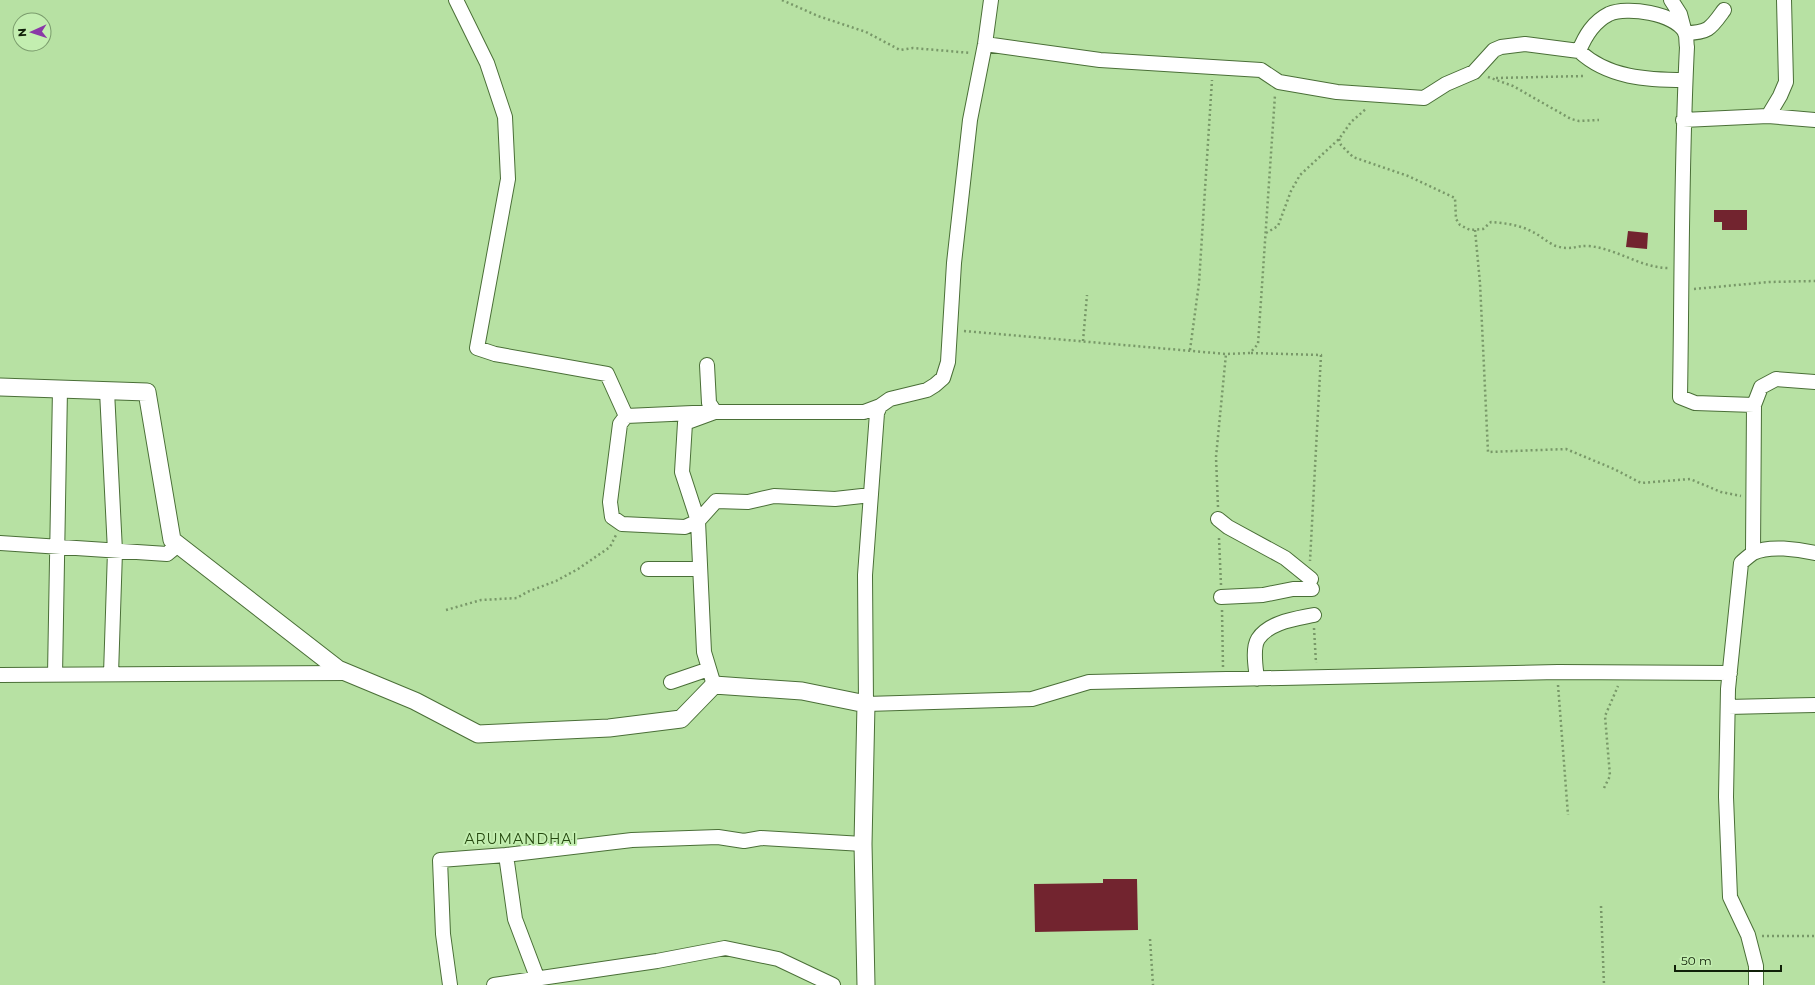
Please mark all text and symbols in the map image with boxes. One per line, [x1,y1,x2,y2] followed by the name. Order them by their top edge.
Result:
[12,12,52,52] north arrow
[15,28,29,37] text: N
[464,830,578,848] district label: ARUMANDHAI
[1675,947,1781,973] scale bar
[1681,953,1712,968] text: 50 m

